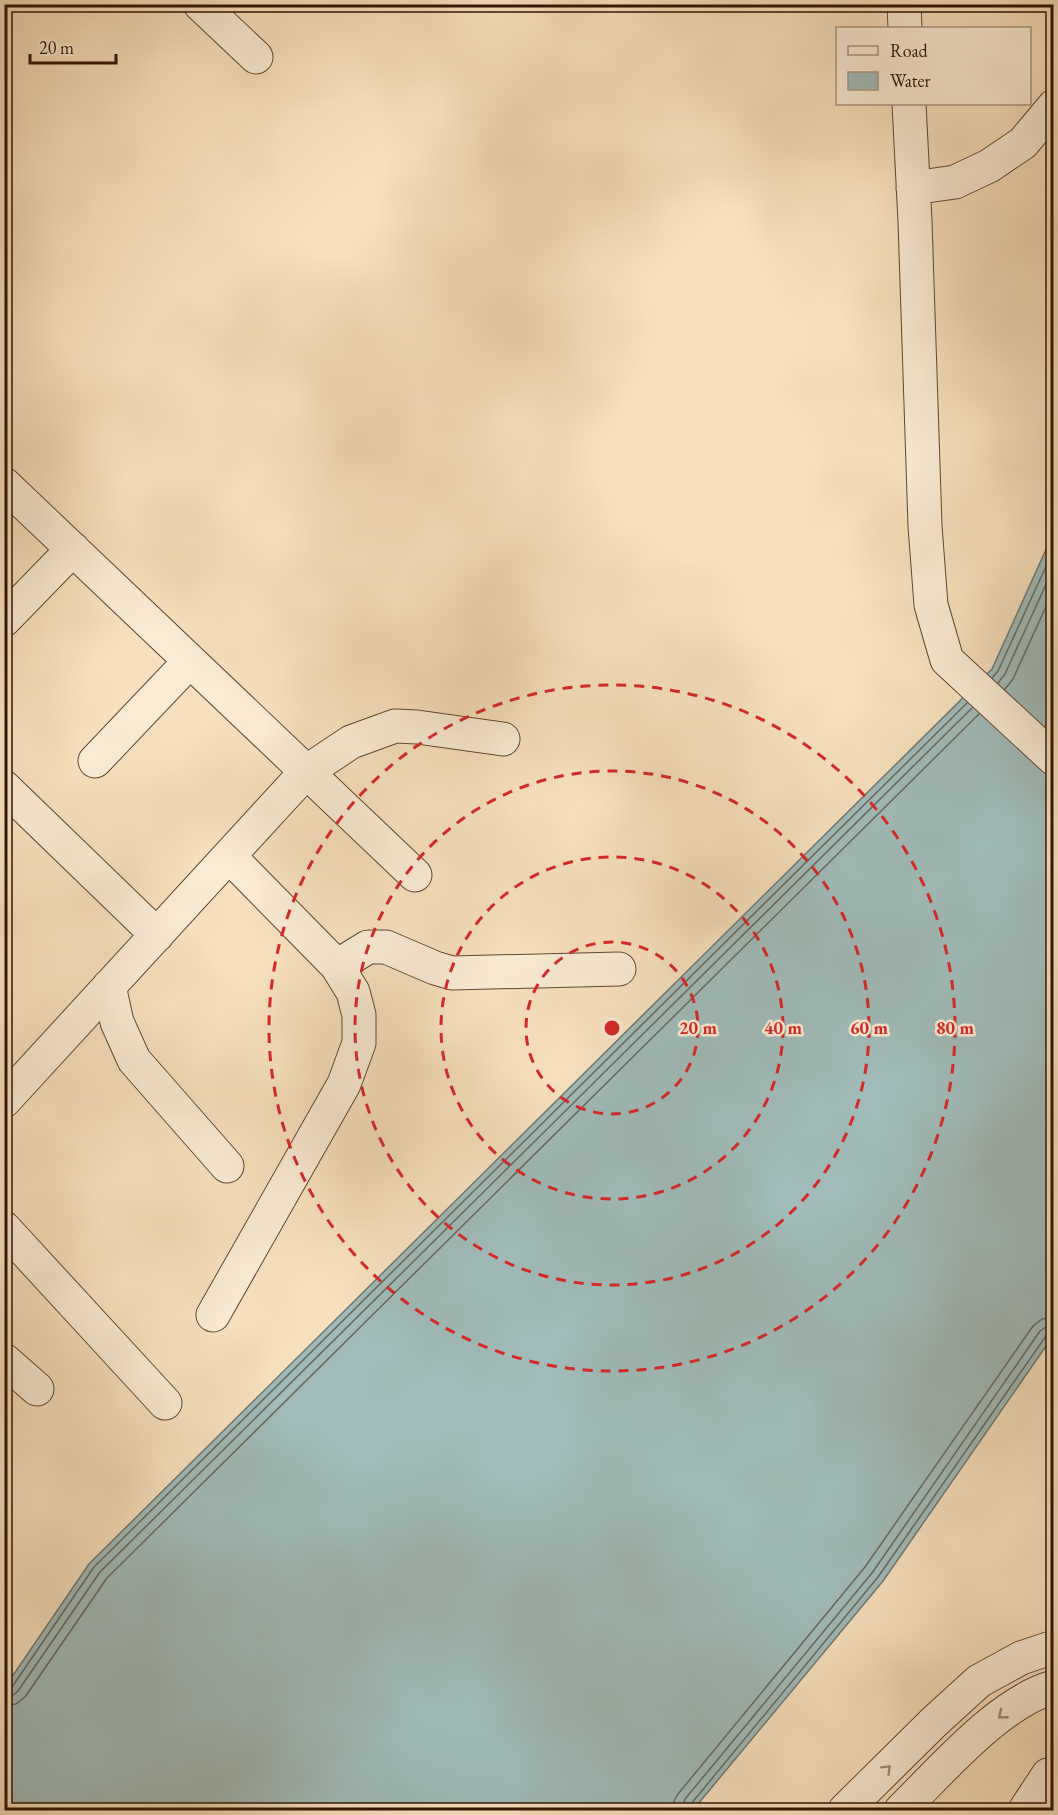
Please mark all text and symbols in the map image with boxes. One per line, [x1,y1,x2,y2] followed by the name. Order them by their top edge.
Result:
[30,27,116,65] scale bar
[836,27,1031,105] legend
[39,36,74,59] text: 20 m
[890,39,929,62] text: Road
[890,69,931,92] text: Water
[679,1016,717,1039] text: 20 m
[764,1016,802,1039] text: 40 m
[850,1016,888,1039] text: 60 m
[936,1016,974,1039] text: 80 m
[602,1018,622,1038] centre of rings
[998,1707,1009,1718] one-way arrow
[879,1766,890,1777] one-way arrow

